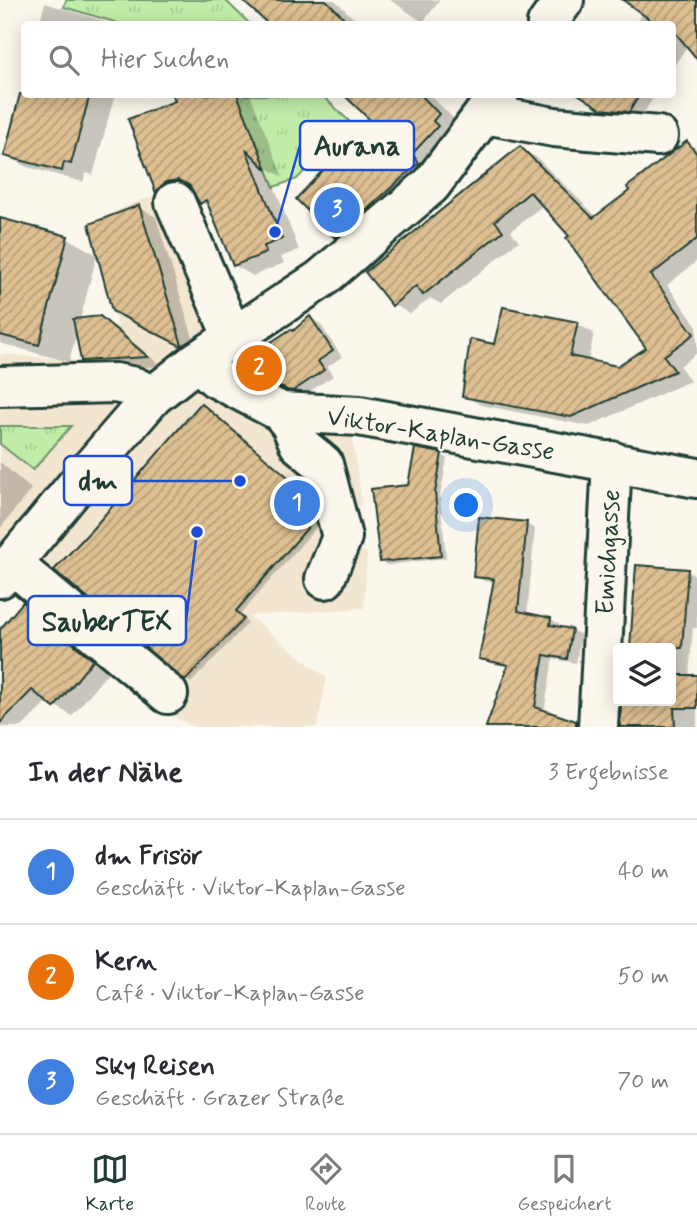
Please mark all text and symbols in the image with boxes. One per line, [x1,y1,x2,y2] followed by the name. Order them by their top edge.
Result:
[21,21,676,98] search box
[45,41,83,79] icon: search
[101,43,229,77] text: Hier suchen
[300,121,414,170] callout: Aurana
[314,129,400,166] text: Aurana
[314,184,360,236] pin: 3
[236,342,282,394] pin: 2
[325,400,557,470] street label: Viktor-Kaplan-Gasse
[64,456,132,505] callout: dm
[78,464,118,501] text: dm
[274,477,320,529] pin: 1
[449,488,483,522] your location
[589,488,629,616] street label: Emichgasse
[28,596,186,645] callout: SauberTEX
[42,605,172,642] text: SauberTEX
[613,643,676,706] map controls
[613,643,676,706] button: layers
[28,753,183,792] text: In der Nähe
[548,758,669,788] text: 3 Ergebnisse
[95,840,202,874] text: dm Frisör
[46,857,56,887] text: 1
[618,857,669,887] text: 40 m
[95,874,406,904] text: Geschäft · Viktor-Kaplan-Gasse
[95,945,157,979] text: Kern
[45,962,57,992] text: 2
[618,962,669,992] text: 50 m
[95,979,365,1009] text: Café · Viktor-Kaplan-Gasse
[95,1050,215,1084] text: Sky Reisen
[46,1067,56,1097] text: 3
[617,1067,669,1097] text: 70 m
[95,1084,345,1114] text: Geschäft · Grazer Straße
[85,1150,134,1217] tab: Karte
[305,1150,346,1217] tab: Route
[517,1150,612,1217] tab: Gespeichert

